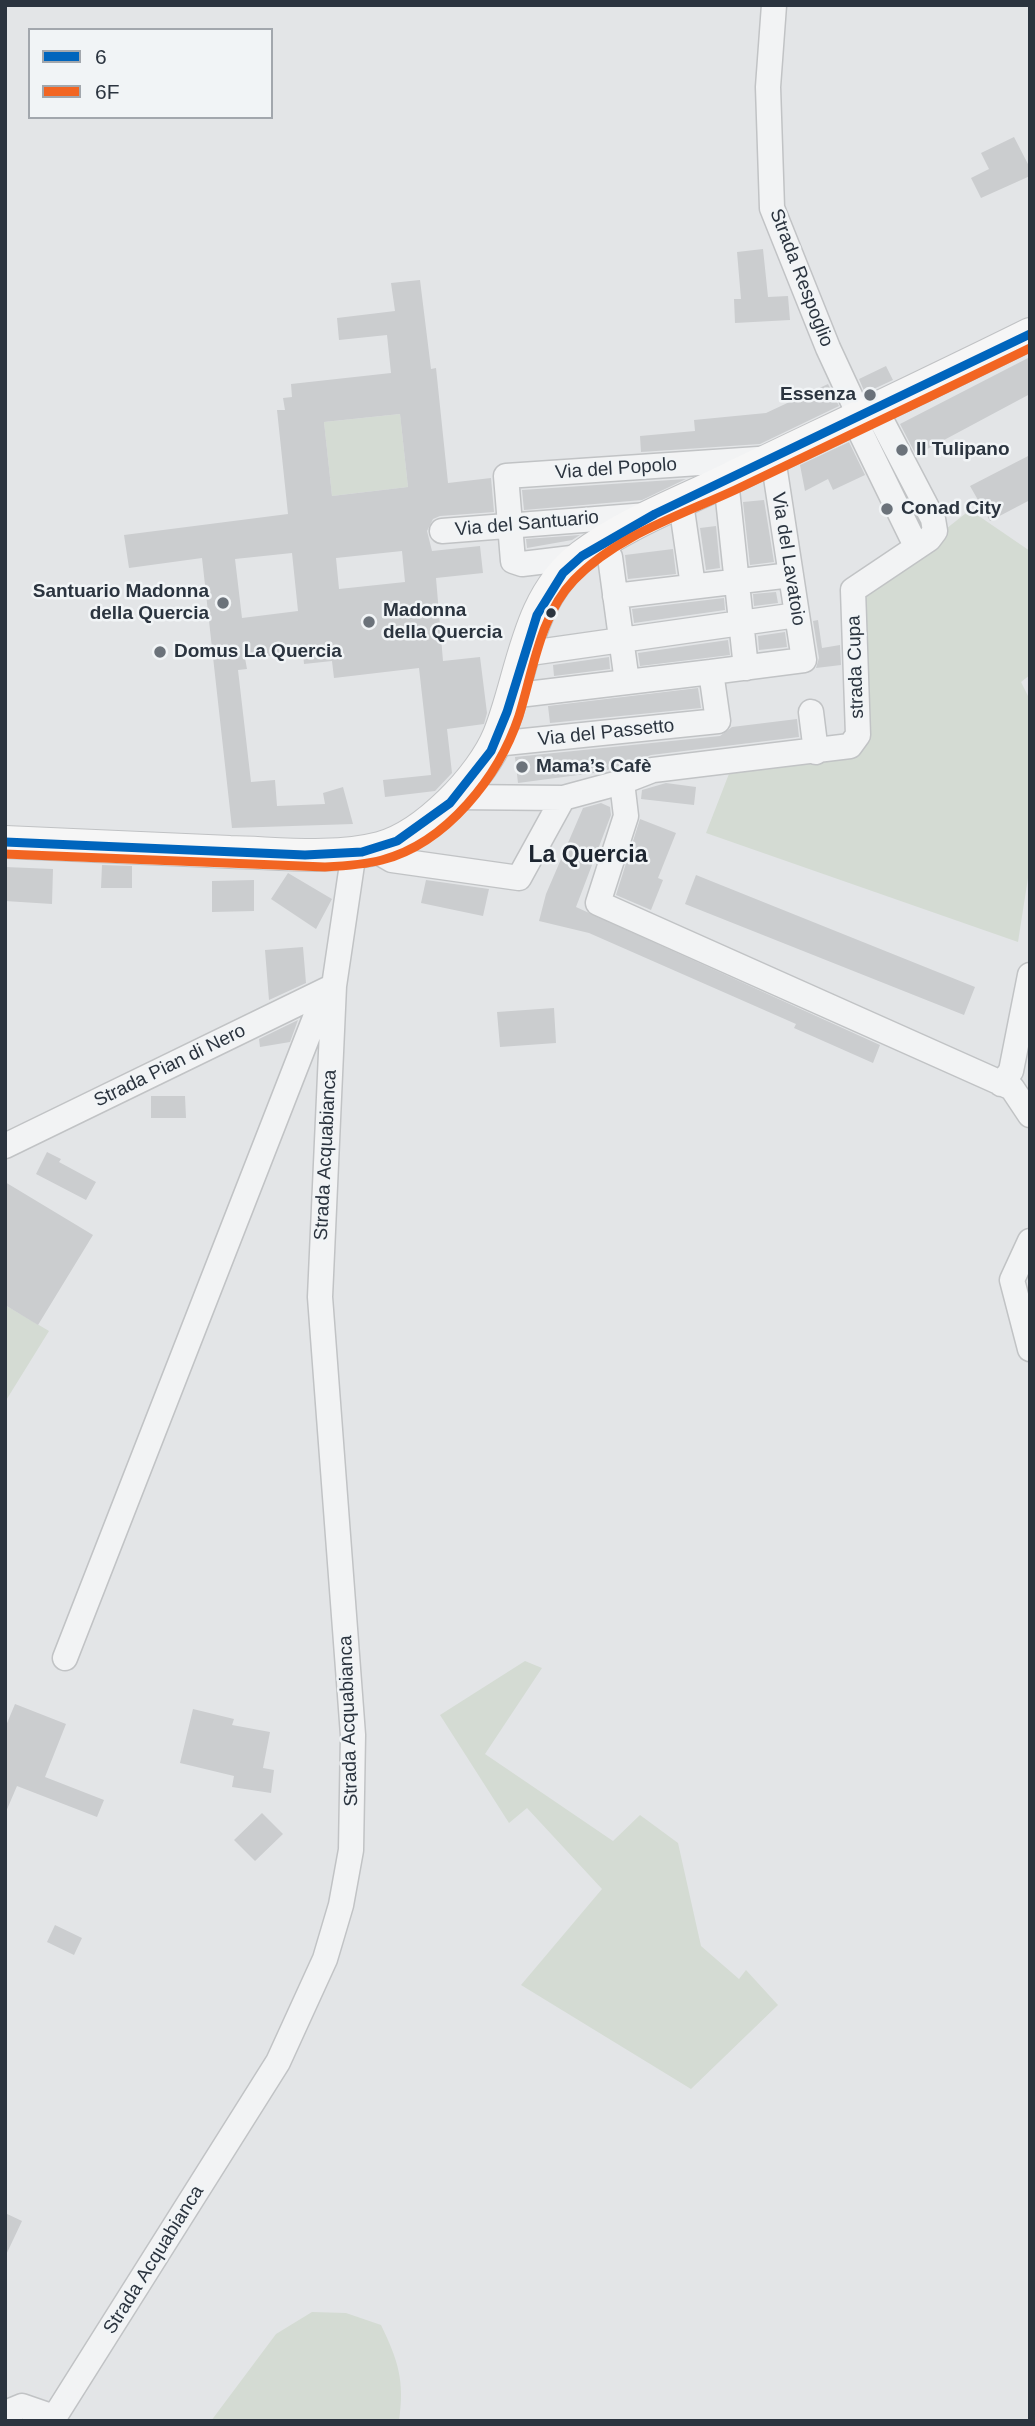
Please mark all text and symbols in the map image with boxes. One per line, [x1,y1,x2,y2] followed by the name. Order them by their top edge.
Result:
[28,28,273,119] legend
[95,45,107,68] text: 6
[95,80,120,103] text: 6F
[764,206,838,350] street label: Strada Respoglio
[780,384,856,406] place label: Essenza
[862,387,878,403] marker: Essenza
[916,439,1010,461] place label: Il Tulipano
[894,442,910,458] marker: Il Tulipano
[554,453,678,485] street label: Via del Popolo
[766,491,810,627] street label: Via del Lavatoio
[901,498,1001,520] place label: Conad City
[879,501,895,517] marker: Conad City
[454,506,600,542] street label: Via del Santuario
[33,581,209,625] place label: Santuario Madonna della Quercia
[215,595,231,611] marker: Santuario Madonna della Quercia
[383,600,502,644] place label: Madonna della Quercia
[544,606,558,620] unlabelled marker
[361,614,377,630] marker: Madonna della Quercia
[843,615,869,719] street label: strada Cupa
[174,641,342,663] place label: Domus La Quercia
[152,644,168,660] marker: Domus La Quercia
[537,715,675,751] street label: Via del Passetto
[536,756,651,778] place label: Mama’s Cafè
[514,759,530,775] marker: Mama’s Cafè
[529,842,647,870] district label: La Quercia
[90,1019,250,1113] street label: Strada Pian di Nero
[310,1069,342,1241] street label: Strada Acquabianca
[335,1635,363,1807] street label: Strada Acquabianca
[99,2181,209,2339] street label: Strada Acquabianca

